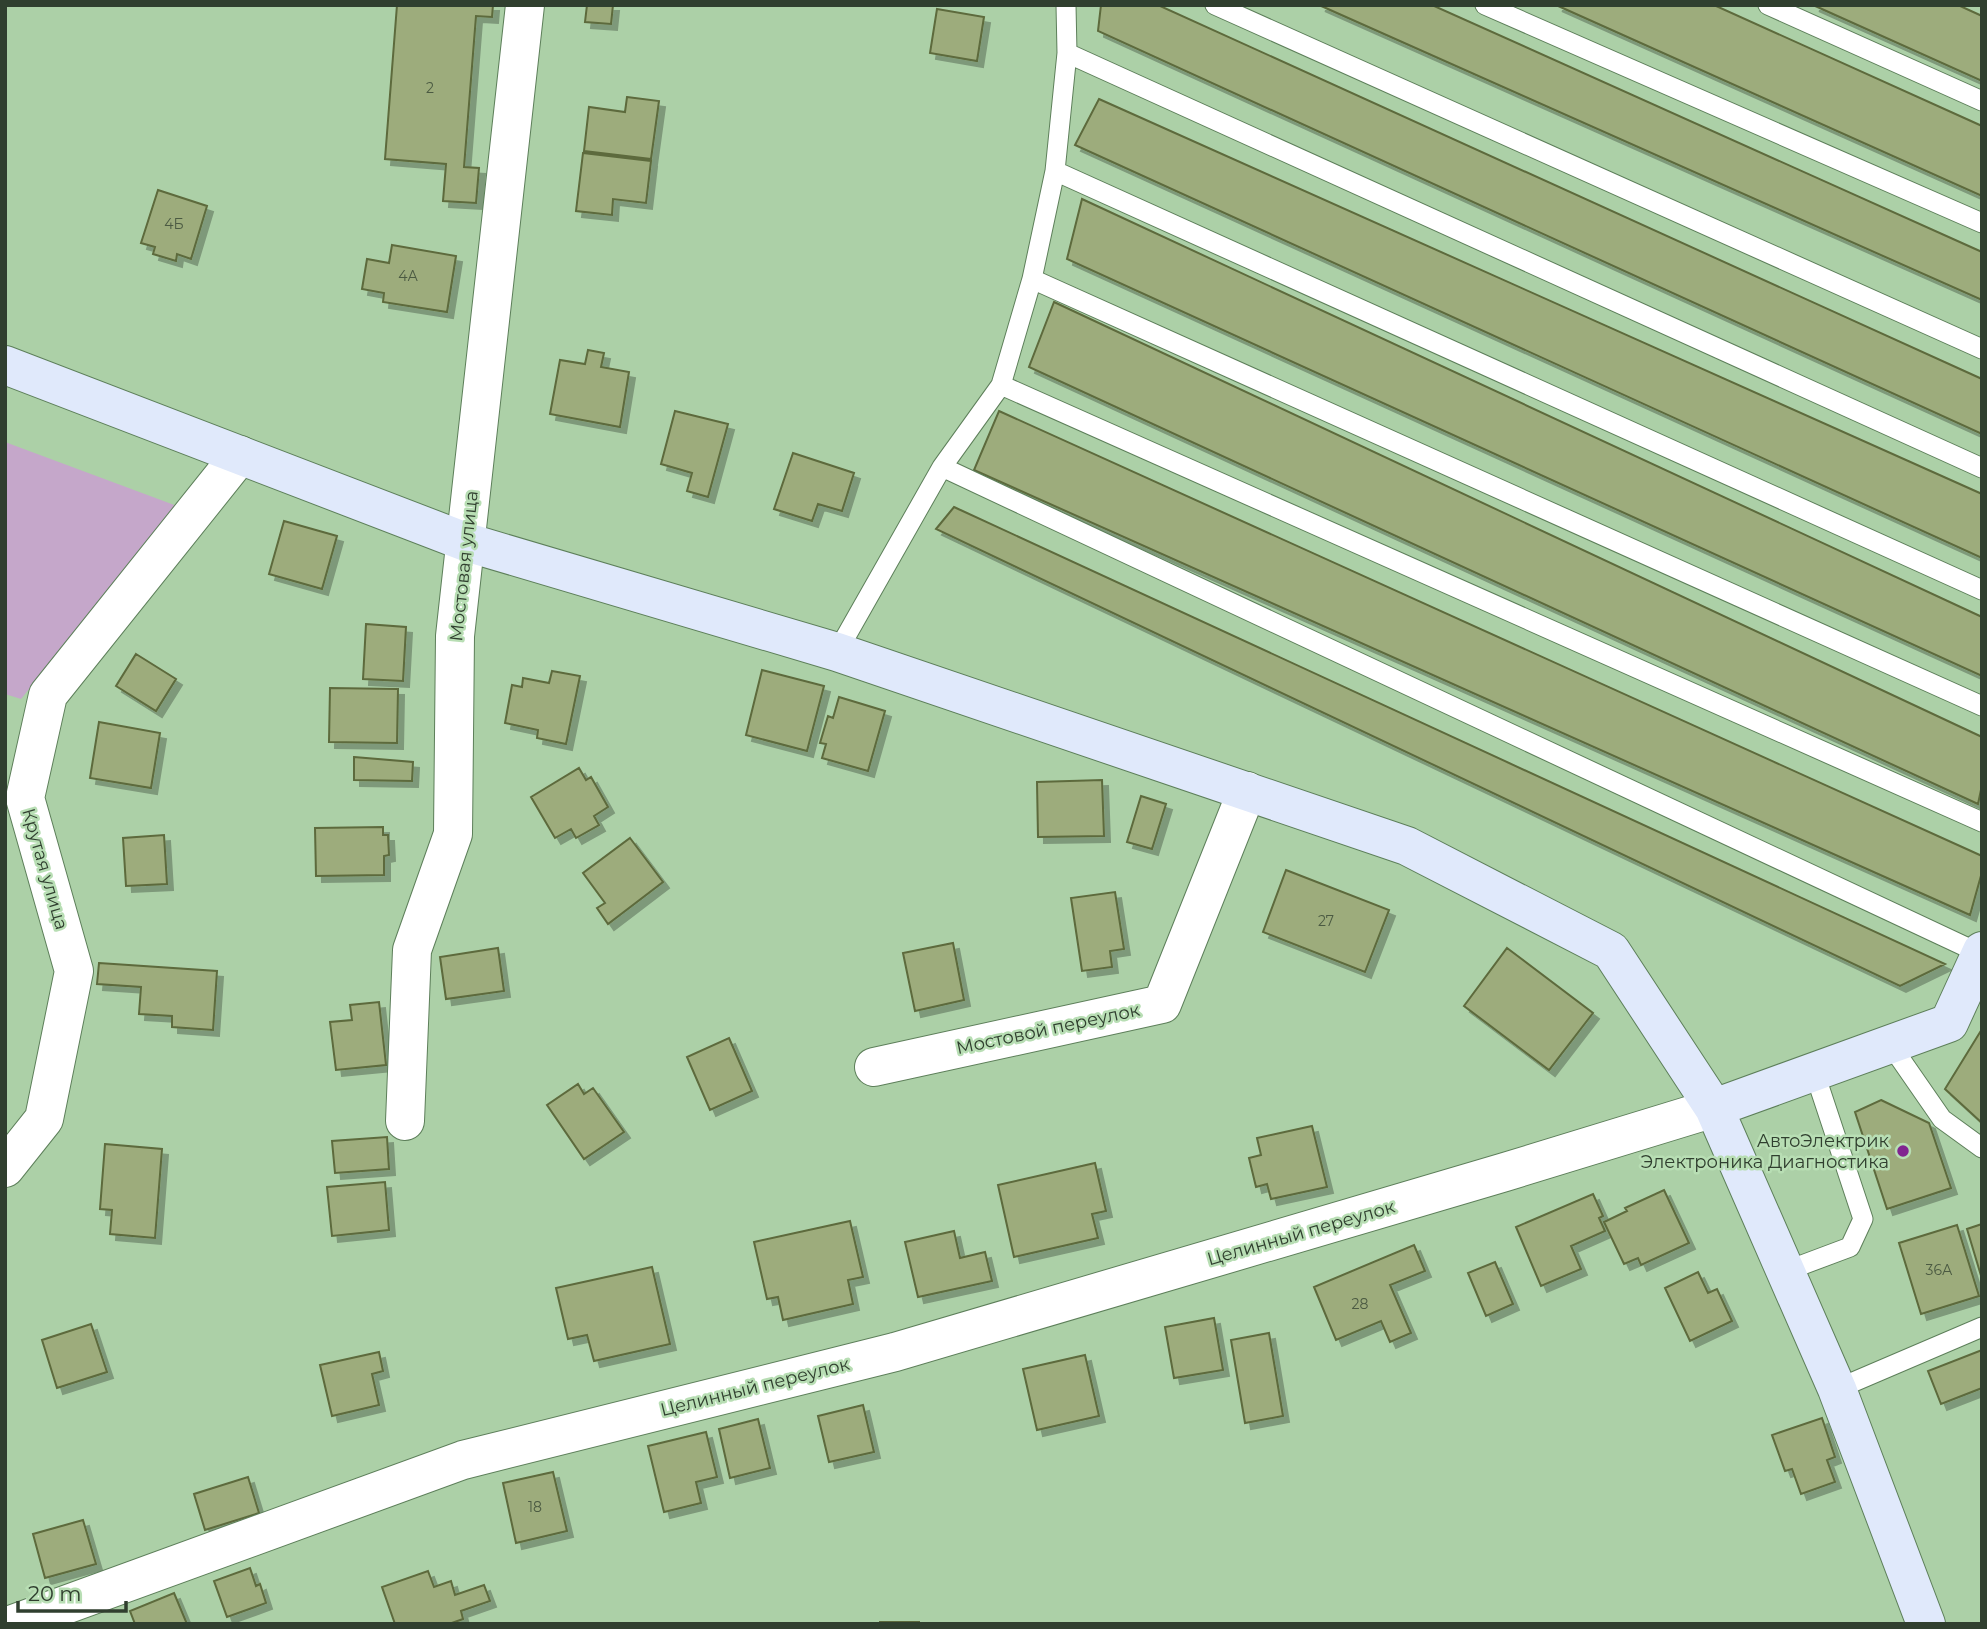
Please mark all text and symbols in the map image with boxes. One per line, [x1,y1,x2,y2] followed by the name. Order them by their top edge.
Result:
[426,79,434,97] house number: 2
[164,215,184,233] house number: 4Б
[398,267,418,285] house number: 4А
[445,489,483,643] street label: Мостовая улица
[17,806,73,932] street label: Крутая улица
[1318,912,1334,930] house number: 27
[954,999,1142,1059] street label: Мостовой переулок
[1641,1130,1890,1173] place label: АвтоЭлектрик Электроника Диагностика
[1895,1143,1911,1159] marker: АвтоЭлектрик Электроника Диагностика
[1205,1196,1398,1270] street label: Целинный переулок
[1926,1261,1953,1279] house number: 36А
[1352,1295,1369,1313] house number: 28
[658,1353,852,1421] street label: Целинный переулок
[528,1498,542,1516] house number: 18
[18,1570,126,1614] scale bar
[28,1581,82,1606] text: 20 m

